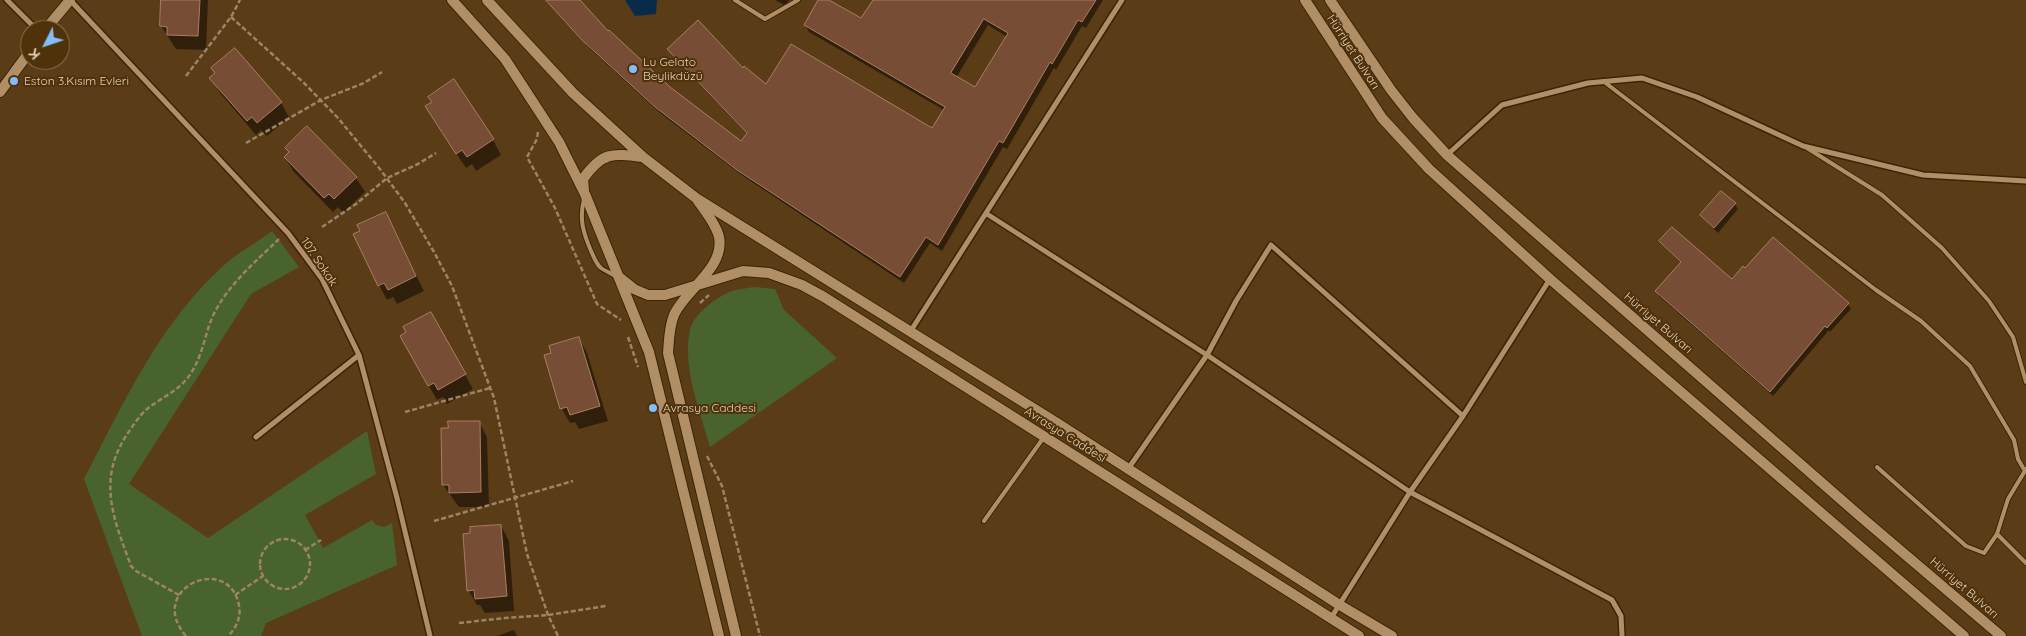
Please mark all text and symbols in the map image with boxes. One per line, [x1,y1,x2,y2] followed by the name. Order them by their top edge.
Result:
[1324,12,1382,92] street label: Hürriyet Bulvarı
[20,20,70,70] north arrow
[25,45,44,64] text: K
[643,55,703,83] place label: Lu Gelato Beylikdüzü
[627,63,639,75] marker: Lu Gelato Beylikdüzü
[24,74,129,88] place label: Eston 3.Kısım Evleri
[8,75,20,87] marker: Eston 3.Kısım Evleri
[297,235,341,289] street label: 107. Sokak
[1621,289,1695,357] street label: Hürriyet Bulvarı
[663,401,756,415] place label: Avrasya Caddesi
[647,402,659,414] marker: Avrasya Caddesi
[1022,404,1108,466] street label: Avrasya Caddesi
[1927,554,2001,622] street label: Hürriyet Bulvarı

